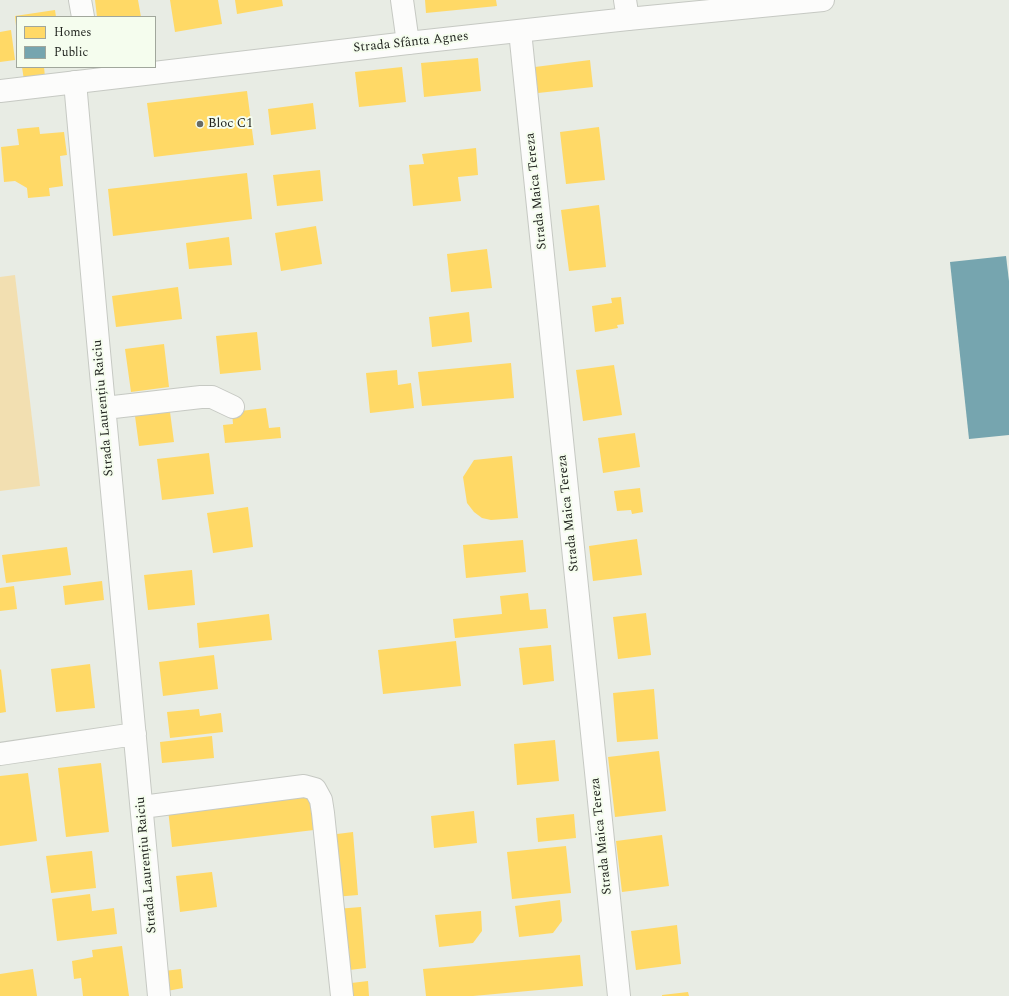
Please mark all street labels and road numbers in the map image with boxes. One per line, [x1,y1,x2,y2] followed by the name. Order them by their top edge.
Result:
[353,29,469,57] street label: Strada Sfânta Agnes
[523,132,551,250] street label: Strada Maica Tereza
[90,339,118,477] street label: Strada Laurențiu Raiciu
[555,454,583,572] street label: Strada Maica Tereza
[588,777,616,895] street label: Strada Maica Tereza
[133,796,161,934] street label: Strada Laurențiu Raiciu

